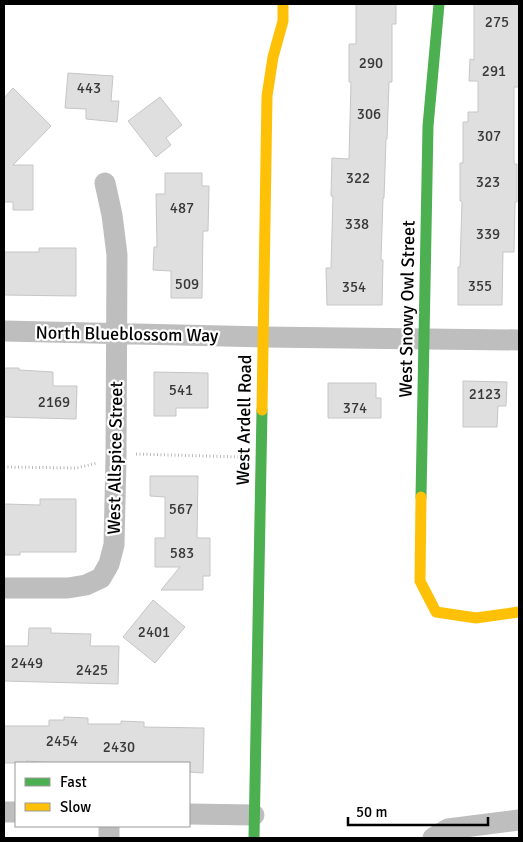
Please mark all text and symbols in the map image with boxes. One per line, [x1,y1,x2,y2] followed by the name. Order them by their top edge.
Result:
[485,13,509,31] house number: 275
[359,54,383,72] house number: 290
[482,62,506,80] house number: 291
[77,79,101,97] house number: 443
[357,105,381,123] house number: 306
[477,127,501,145] house number: 307
[346,169,370,187] house number: 322
[476,173,500,191] house number: 323
[170,199,194,217] house number: 487
[345,215,369,233] house number: 338
[394,220,420,398] street label: West Snowy Owl Street
[476,225,500,243] house number: 339
[175,275,199,293] house number: 509
[468,277,492,295] house number: 355
[342,278,366,296] house number: 354
[35,321,219,347] street label: North Blueblossom Way
[232,355,256,485] street label: West Ardell Road
[103,381,127,535] street label: West Allspice Street
[169,381,193,399] house number: 541
[469,385,501,403] house number: 2123
[38,393,70,411] house number: 2169
[343,399,367,417] house number: 374
[169,500,193,518] house number: 567
[170,544,194,562] house number: 583
[138,623,170,641] house number: 2401
[11,654,43,672] house number: 2449
[76,661,108,679] house number: 2425
[46,732,78,750] house number: 2454
[103,738,135,756] house number: 2430
[15,762,190,827] legend
[60,773,87,791] text: Fast
[348,794,488,826] scale bar
[60,798,91,816] text: Slow
[356,803,387,821] text: 50 m

